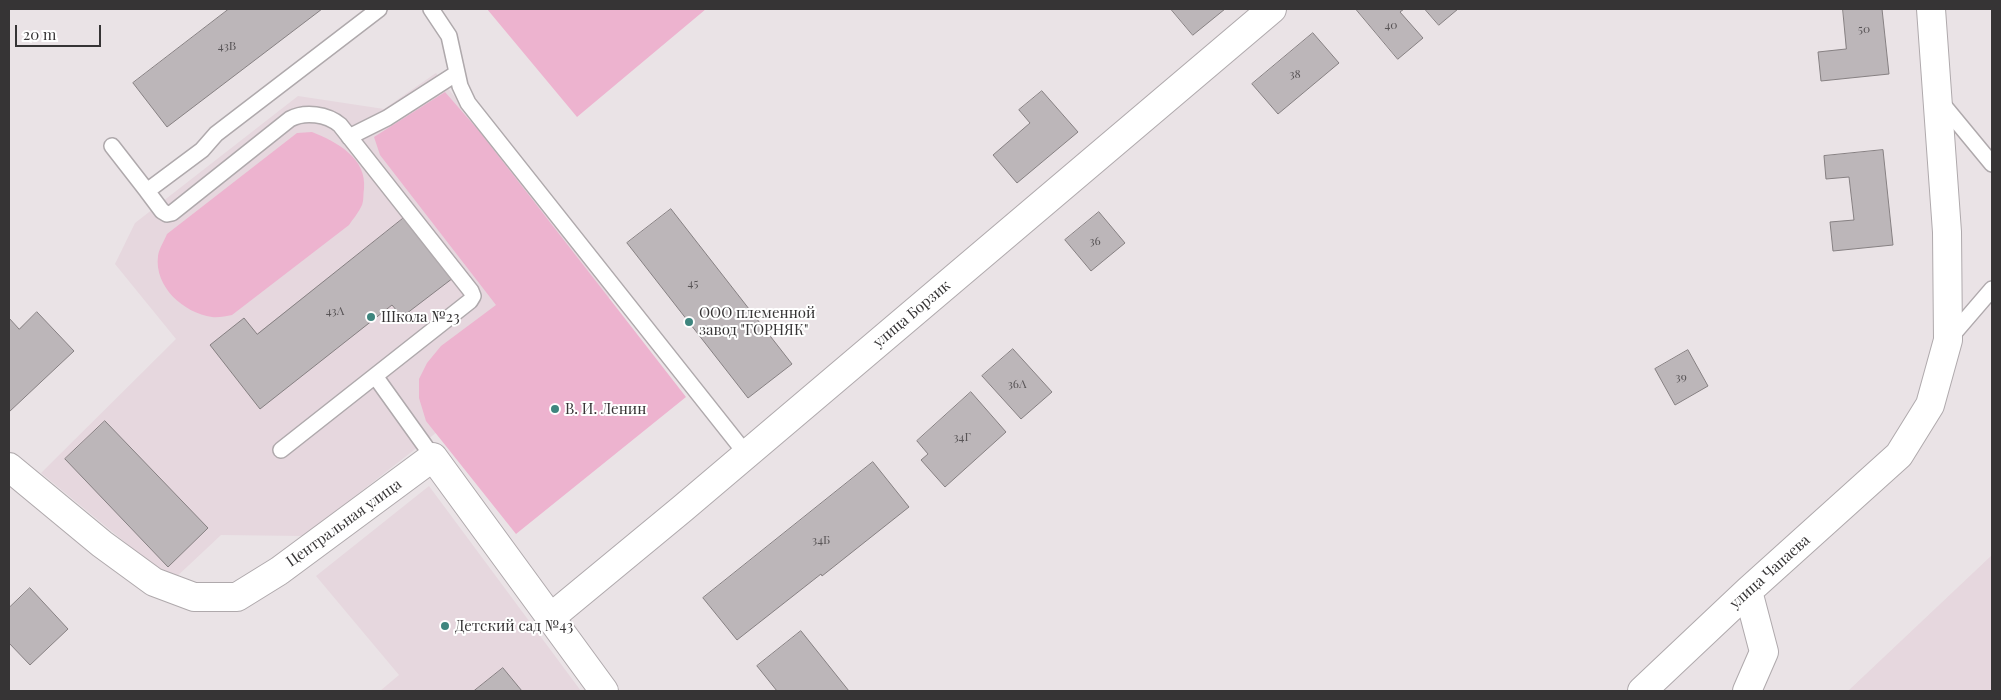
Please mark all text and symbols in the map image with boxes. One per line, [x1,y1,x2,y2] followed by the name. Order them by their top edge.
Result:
[18,15,104,47] scale bar
[1384,18,1398,32] house number: 40
[1858,22,1870,36] house number: 50
[23,24,56,44] text: 20 m
[218,39,236,53] house number: 43В
[1289,67,1301,81] house number: 38
[1089,234,1101,248] house number: 36
[688,276,698,290] house number: 45
[870,277,954,351] street label: улица Борзик
[326,304,344,318] house number: 43А
[699,304,815,339] place label: ООО племенной завод "ГОРНЯК"
[381,308,460,326] place label: Школа №23
[365,311,377,323] marker: Школа №23
[683,316,695,328] marker: ООО племенной завод "ГОРНЯК"
[1675,370,1687,384] house number: 39
[1007,377,1027,391] house number: 36А
[565,400,646,418] place label: В. И. Ленин
[549,403,561,415] marker: В. И. Ленин
[953,430,971,444] house number: 34Г
[283,475,405,571] street label: Центральная улица
[1726,531,1814,613] street label: улица Чапаева
[812,533,830,547] house number: 34Б
[455,617,573,635] place label: Детский сад №43
[439,620,451,632] marker: Детский сад №43

